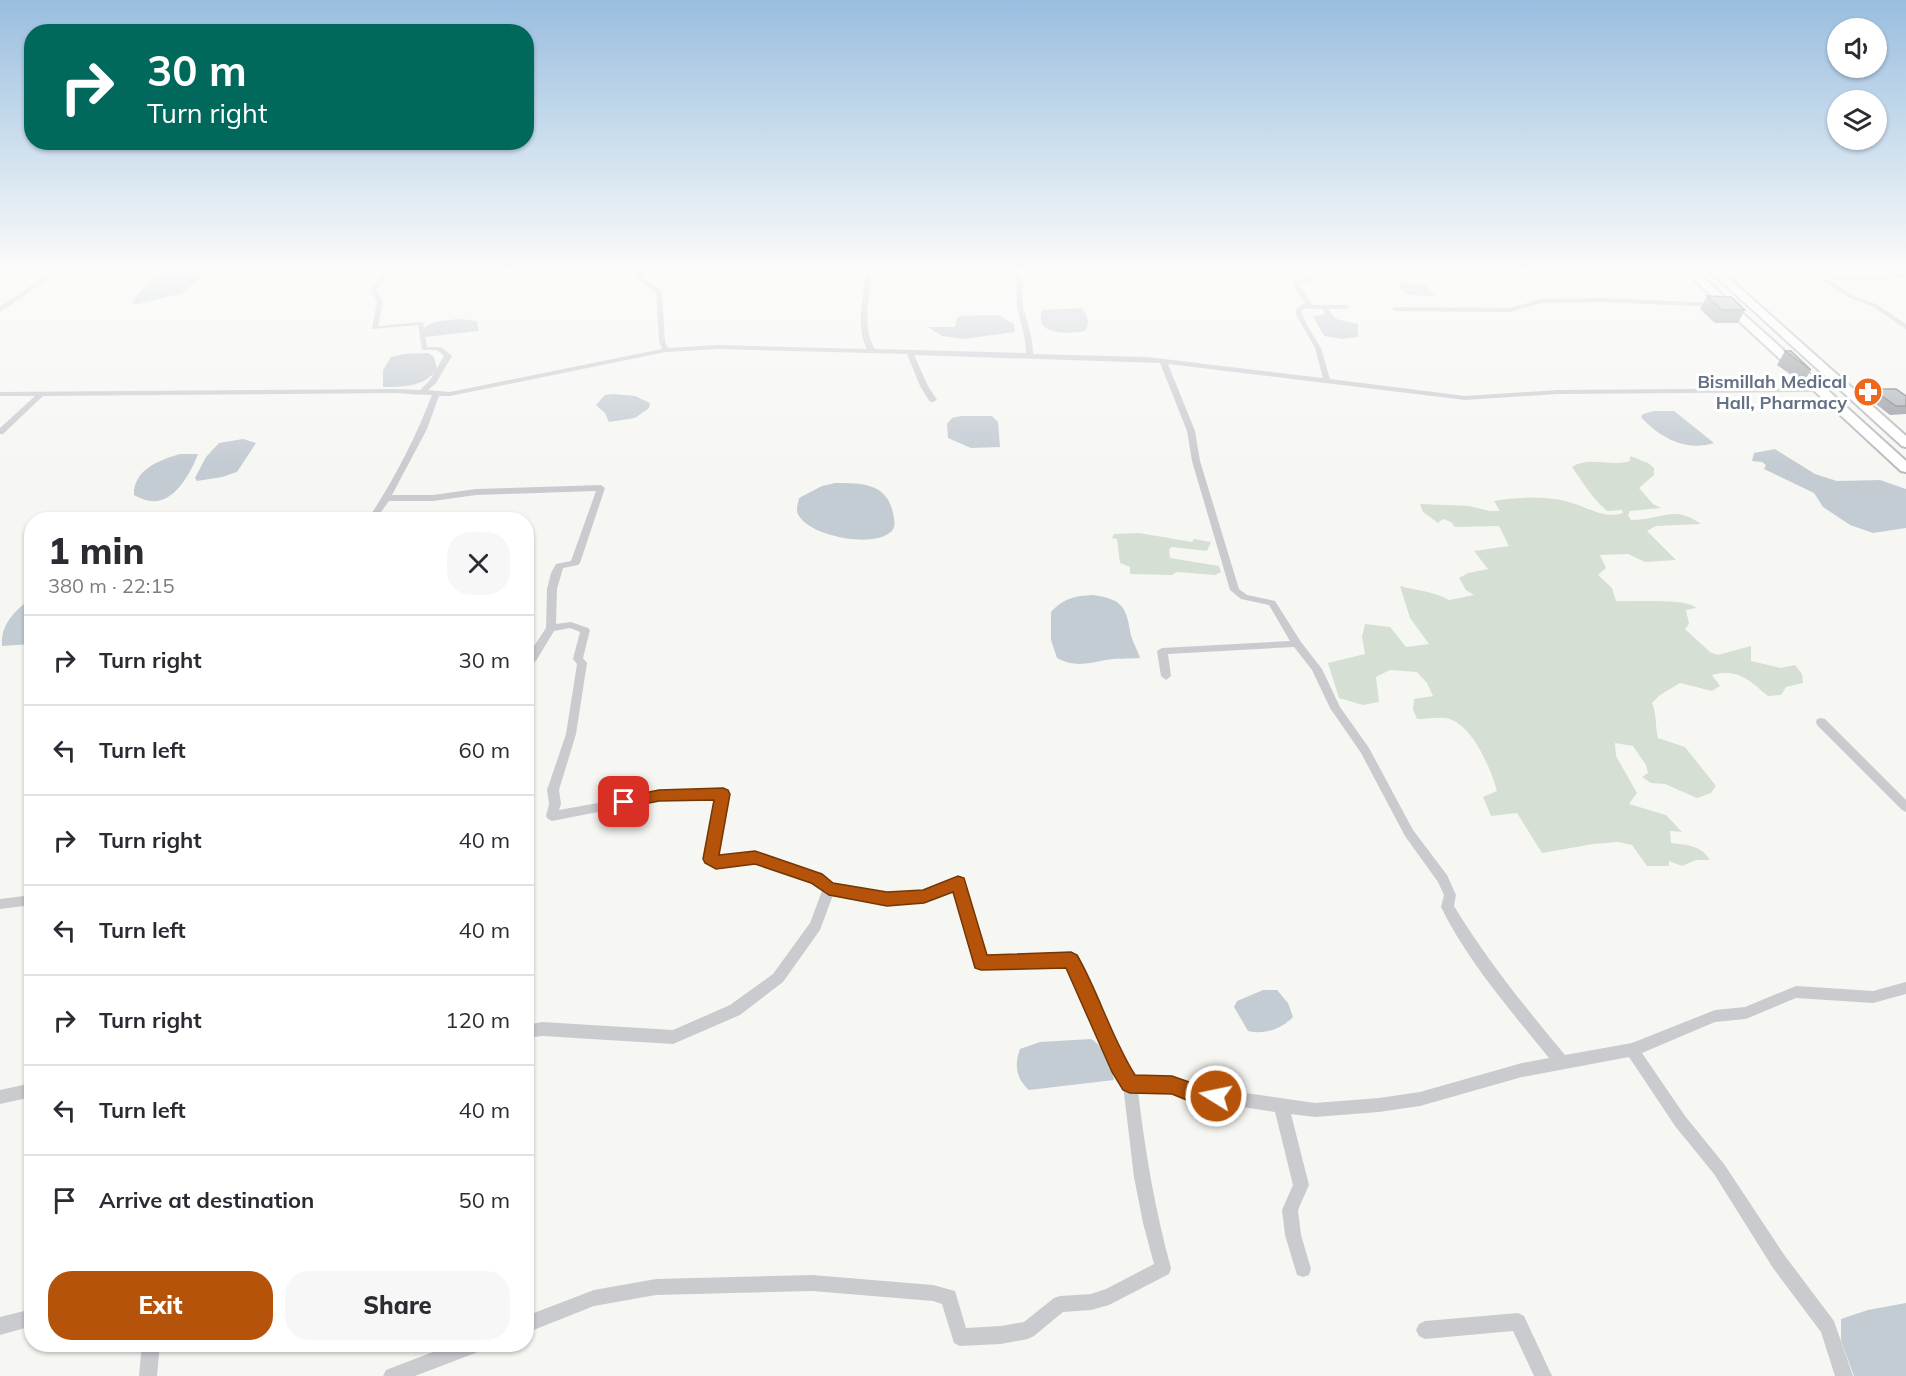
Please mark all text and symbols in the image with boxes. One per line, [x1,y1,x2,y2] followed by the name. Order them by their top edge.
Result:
[1827,18,1887,150] map controls
[1827,18,1887,78] button: sound
[147,44,247,97] text: 30 m
[48,48,126,126] icon: right
[1827,90,1887,150] button: layers
[147,96,267,130] text: Turn right
[1697,370,1847,414] place label: Bismillah Medical Hall, Pharmacy
[1852,376,1884,408] pharmacy icon: Bismillah Medical Hall, Pharmacy
[48,528,144,573] text: 1 min
[447,532,510,595] button: close
[48,573,174,598] text: 380 m · 22:15
[48,644,81,677] icon: right
[99,646,202,674] text: Turn right
[459,646,510,674] text: 30 m
[48,734,81,767] icon: left
[99,736,186,764] text: Turn left
[459,736,510,764] text: 60 m
[598,776,649,827] pin
[607,785,640,818] icon: arrive
[48,824,81,857] icon: right
[99,826,202,854] text: Turn right
[459,826,510,854] text: 40 m
[48,914,81,947] icon: left
[99,916,186,944] text: Turn left
[459,916,510,944] text: 40 m
[48,1004,81,1037] icon: right
[99,1006,202,1034] text: Turn right
[445,1006,510,1034] text: 120 m
[1184,1064,1248,1128] position arrow
[48,1094,81,1127] icon: left
[99,1096,186,1124] text: Turn left
[459,1096,510,1124] text: 40 m
[48,1184,81,1217] icon: arrive
[99,1186,314,1214] text: Arrive at destination
[459,1186,510,1214] text: 50 m
[48,1271,273,1340] button: Exit
[285,1271,510,1340] button: Share

